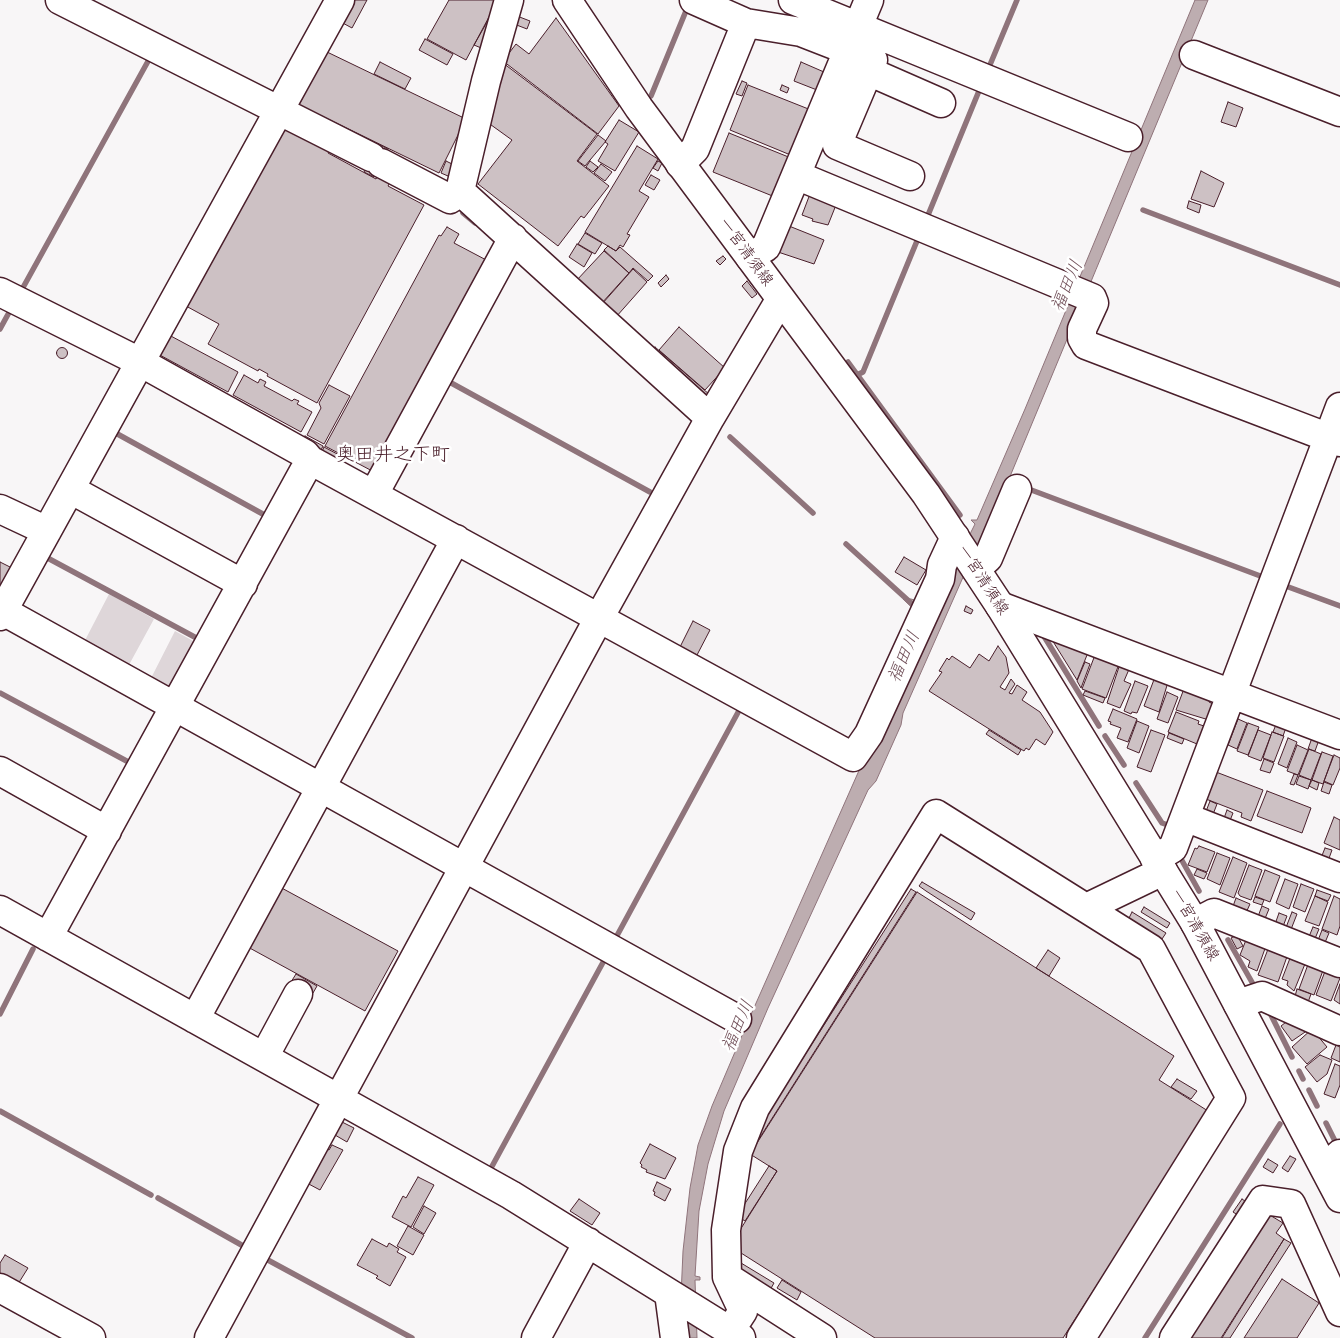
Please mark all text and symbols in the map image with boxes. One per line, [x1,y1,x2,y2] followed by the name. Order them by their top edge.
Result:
[715,214,777,290] street label: 一宮清須線
[1047,257,1087,315] water label: 福田川
[336,444,450,466] district label: 奥田井之下町
[953,541,1013,619] street label: 一宮清須線
[883,628,925,686] water label: 福田川
[1167,886,1223,964] street label: 一宮清須線
[717,997,759,1055] water label: 福田川

